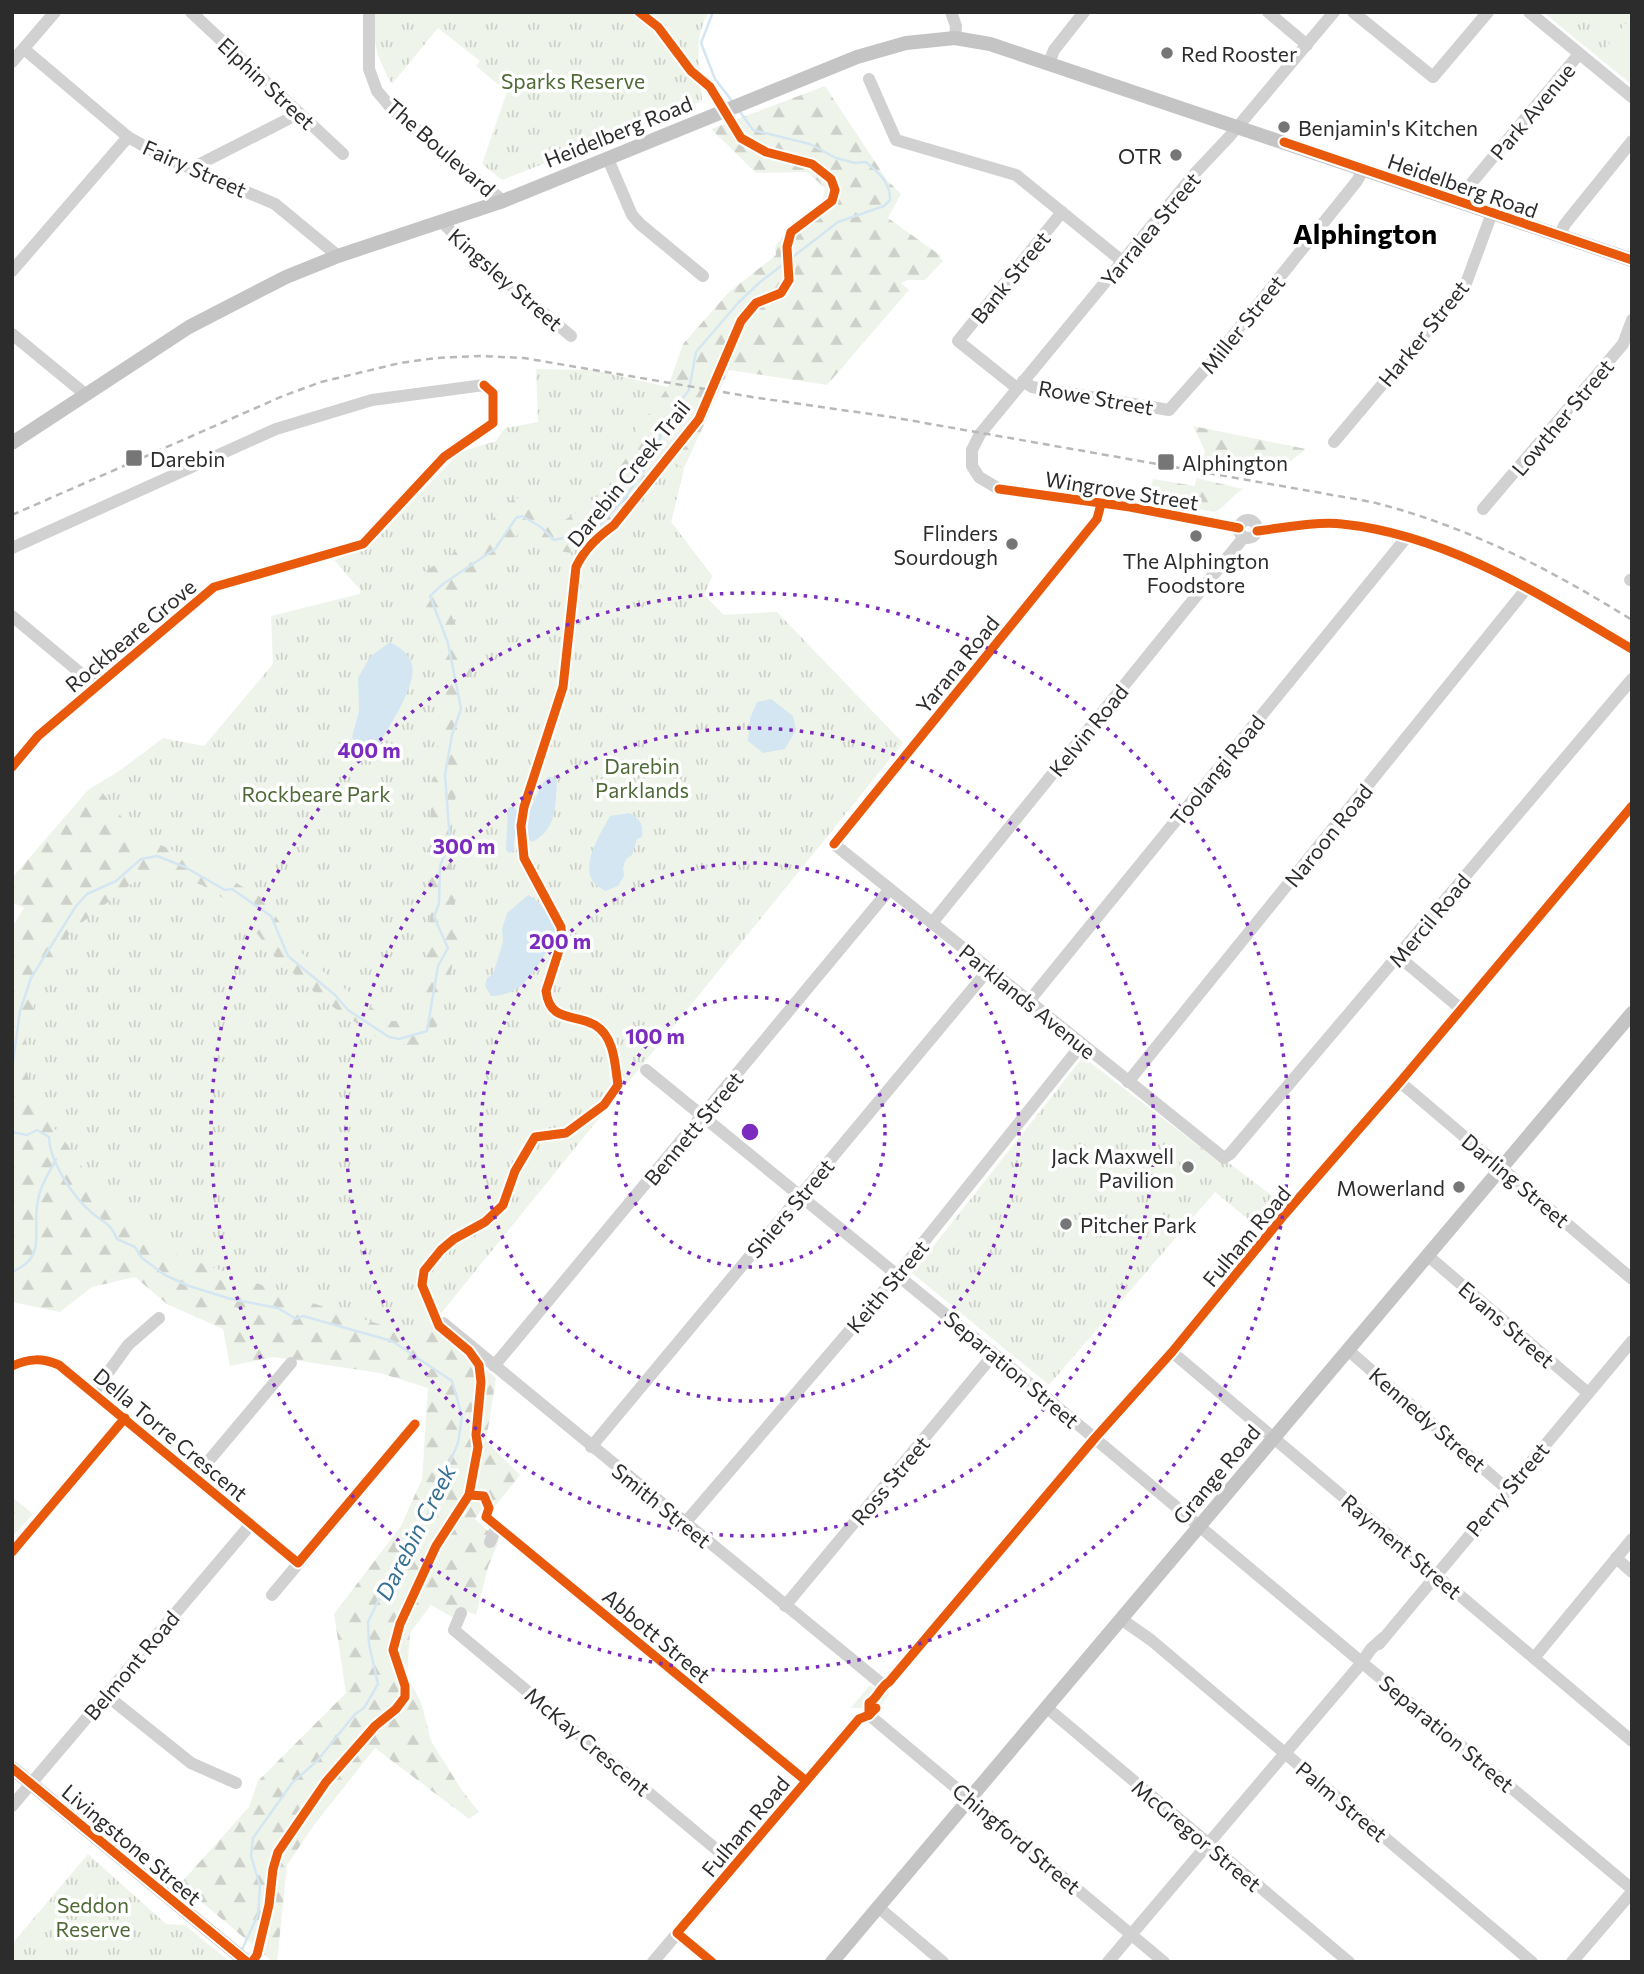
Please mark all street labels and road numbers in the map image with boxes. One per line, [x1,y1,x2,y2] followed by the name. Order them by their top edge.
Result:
[213,32,321,134] street label: Elphin Street
[1485,58,1579,164] street label: Park Avenue
[540,90,696,172] street label: Heidelberg Road
[381,93,501,201] street label: The Boulevard
[139,134,251,202] street label: Fairy Street
[1385,148,1541,222] street label: Heidelberg Road
[1095,167,1205,291] street label: Yarralea Street
[444,223,568,335] street label: Kingsley Street
[965,226,1055,328] street label: Bank Street
[1195,270,1289,378] street label: Miller Street
[1373,275,1473,391] street label: Harker Street
[1506,354,1618,480] street label: Lowther Street
[1036,375,1156,419] street label: Rowe Street
[561,395,695,551] street label: Darebin Creek Trail
[1043,466,1201,514] street label: Wingrove Street
[60,573,200,697] street label: Rockbeare Grove
[910,610,1004,718] street label: Yarana Road
[1043,679,1133,781] street label: Kelvin Road
[1165,710,1269,830] street label: Toolangi Road
[1279,779,1377,891] street label: Naroon Road
[1383,869,1475,971] street label: Mercil Road
[955,938,1101,1064] street label: Parklands Avenue
[638,1066,748,1190] street label: Bennett Street
[1457,1128,1575,1232] street label: Darling Street
[741,1153,839,1263] street label: Shiers Street
[1197,1181,1295,1291] street label: Fulham Road
[841,1234,933,1338] street label: Keith Street
[1454,1276,1560,1372] street label: Evans Street
[940,1305,1084,1433] street label: Separation Street
[89,1362,253,1506] street label: Della Torre Crescent
[1365,1362,1491,1476] street label: Kennedy Street
[1167,1419,1265,1529] street label: Grange Road
[846,1431,934,1529] street label: Ross Street
[1460,1437,1554,1541] street label: Perry Street
[607,1458,717,1552] street label: Smith Street
[1337,1489,1467,1603] street label: Rayment Street
[598,1583,716,1687] street label: Abbott Street
[78,1605,184,1725] street label: Belmont Road
[1375,1669,1519,1797] street label: Separation Street
[520,1682,656,1800] street label: McKay Crescent
[1291,1756,1393,1846] street label: Palm Street
[696,1771,794,1881] street label: Fulham Road
[1128,1774,1266,1896] street label: McGregor Street
[948,1777,1086,1899] street label: Chingford Street
[57,1779,207,1909] street label: Livingstone Street

